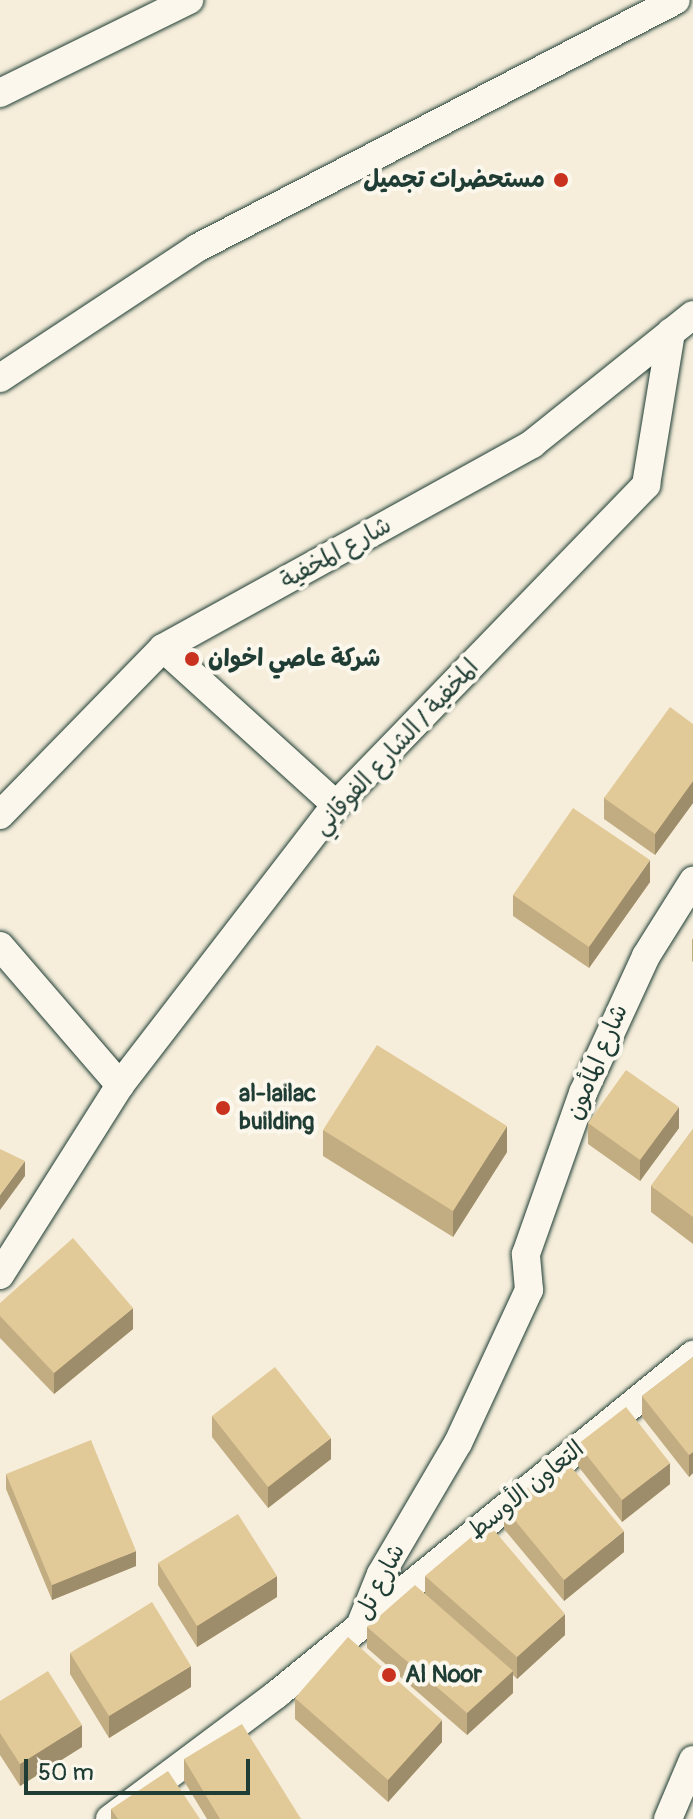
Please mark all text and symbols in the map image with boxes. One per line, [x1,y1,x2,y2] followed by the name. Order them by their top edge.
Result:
[363,166,545,194] place label: مستحضرات تجميل
[552,171,570,189] marker: مستحضرات تجميل
[275,511,397,595] street label: شارع المخفية
[208,645,380,673] place label: شركة عاصي اخوان
[183,650,201,668] marker: شركة عاصي اخوان
[307,653,485,841] street label: المخفية / الشارع الفوقاني
[560,1000,634,1124] street label: شارع المأمون
[239,1080,316,1136] place label: al-lailac building
[214,1099,232,1117] marker: al-lailac building
[462,1434,590,1546] street label: التعاون الأوسط
[349,1539,411,1625] street label: شارع تل
[405,1661,482,1689] place label: Al Noor
[380,1666,398,1684] marker: Al Noor
[28,1743,254,1793] scale bar
[38,1758,94,1787] text: 50 m

